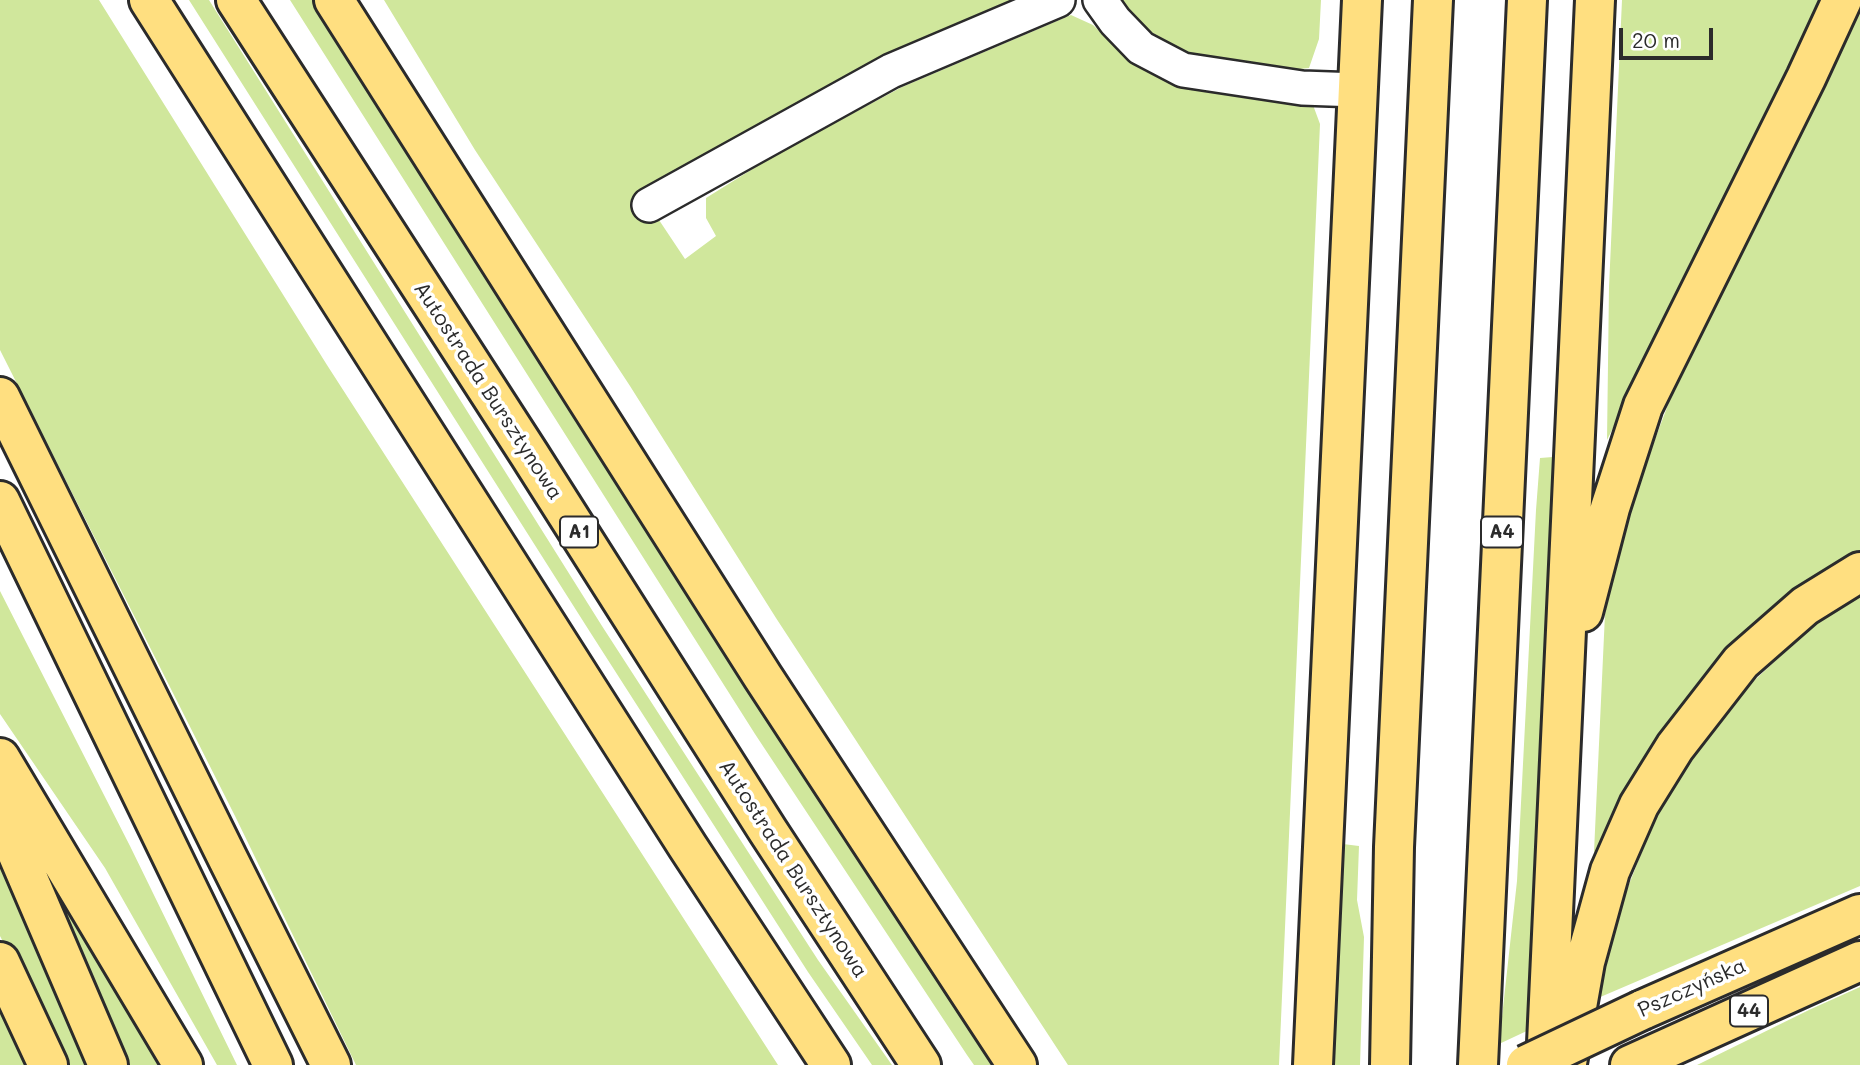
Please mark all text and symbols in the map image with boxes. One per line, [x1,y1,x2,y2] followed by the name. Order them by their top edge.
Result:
[1622,14,1716,58] scale bar
[1632,26,1680,53] text: 20 m
[408,277,568,505] street label: Autostrada Bursztynowa
[560,516,598,548] road number: A1
[1481,516,1523,548] road number: A4
[713,755,873,983] street label: Autostrada Bursztynowa
[1634,953,1750,1023] street label: Pszczyńska
[1730,995,1768,1026] road number: 44

